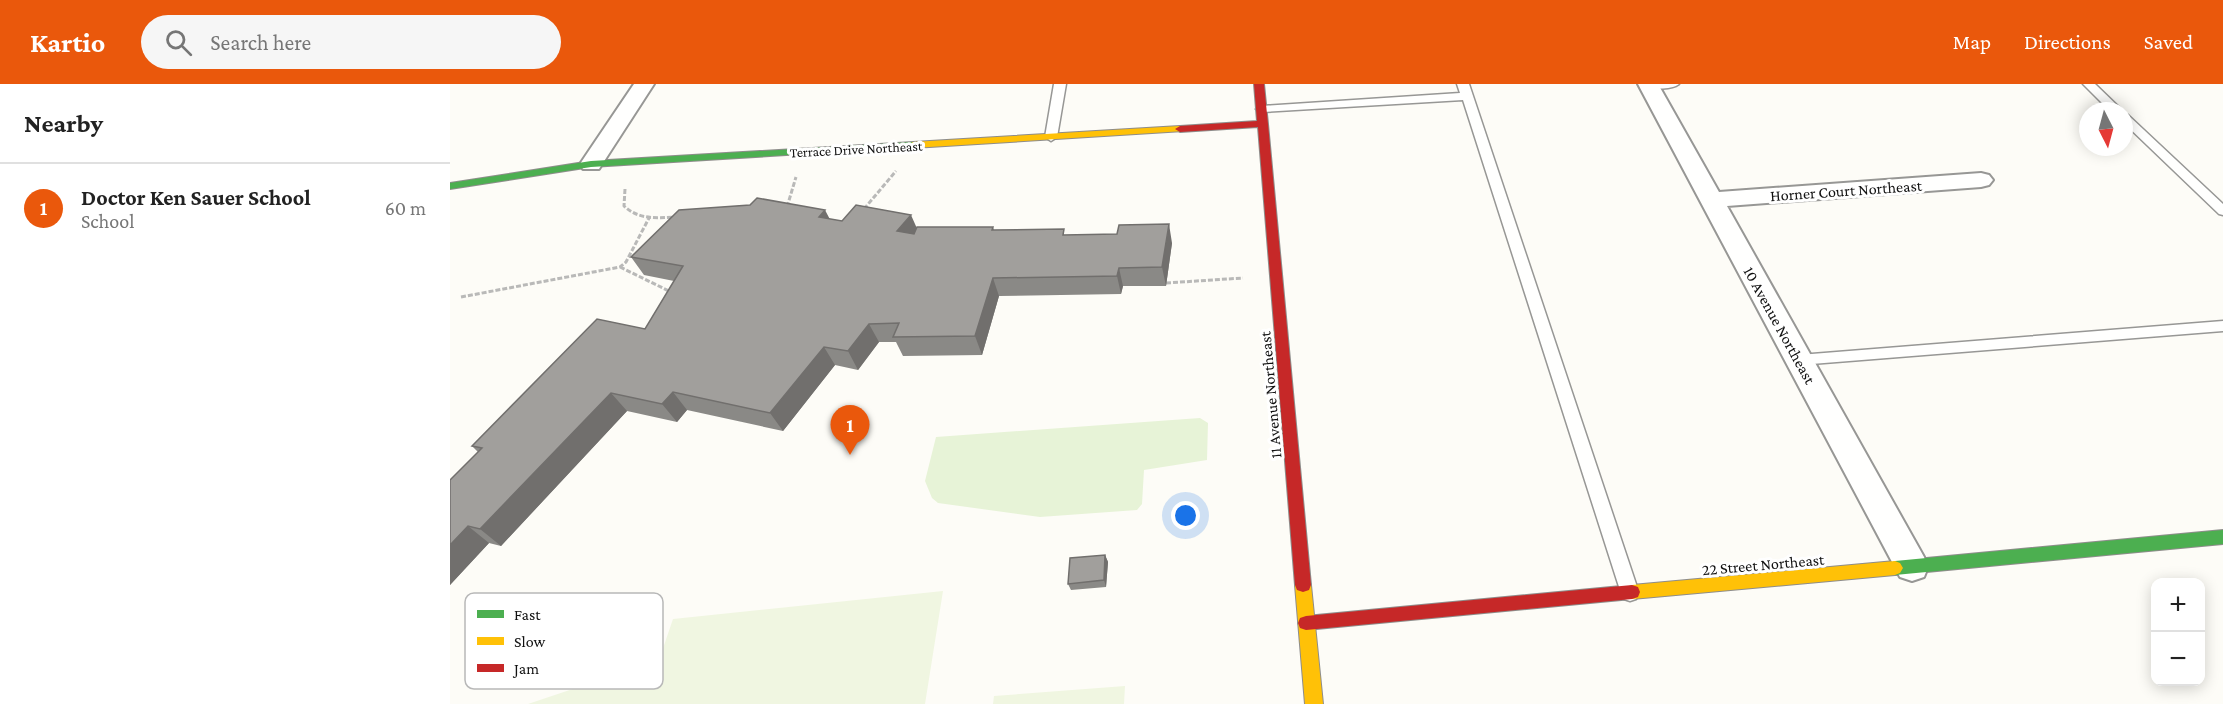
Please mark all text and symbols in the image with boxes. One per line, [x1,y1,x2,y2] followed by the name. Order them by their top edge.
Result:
[141,15,561,69] search box
[162,26,195,59] icon: search
[30,27,105,58] text: Kartio
[210,30,311,55] text: Search here
[1953,30,1991,54] text: Map
[2024,30,2111,54] text: Directions
[2144,30,2193,54] text: Saved
[2079,102,2133,156] north arrow
[24,109,103,138] text: Nearby
[789,138,923,160] street label: Terrace Drive Northeast
[1770,177,1923,204] street label: Horner Court Northeast
[81,185,311,210] text: Doctor Ken Sauer School
[40,197,47,219] text: 1
[385,197,426,219] text: 60 m
[81,210,134,232] text: School
[1740,264,1819,387] street label: 10 Avenue Northeast
[1256,330,1285,459] street label: 11 Avenue Northeast
[830,406,870,455] pin: 1
[1171,501,1200,530] your location
[1701,551,1826,578] street label: 22 Street Northeast
[2151,578,2205,686] map controls
[2151,578,2205,632] button: +
[465,593,663,689] legend
[514,606,541,623] text: Fast
[2151,632,2205,686] button: −
[514,633,546,650] text: Slow
[512,660,539,678] text: Jam

